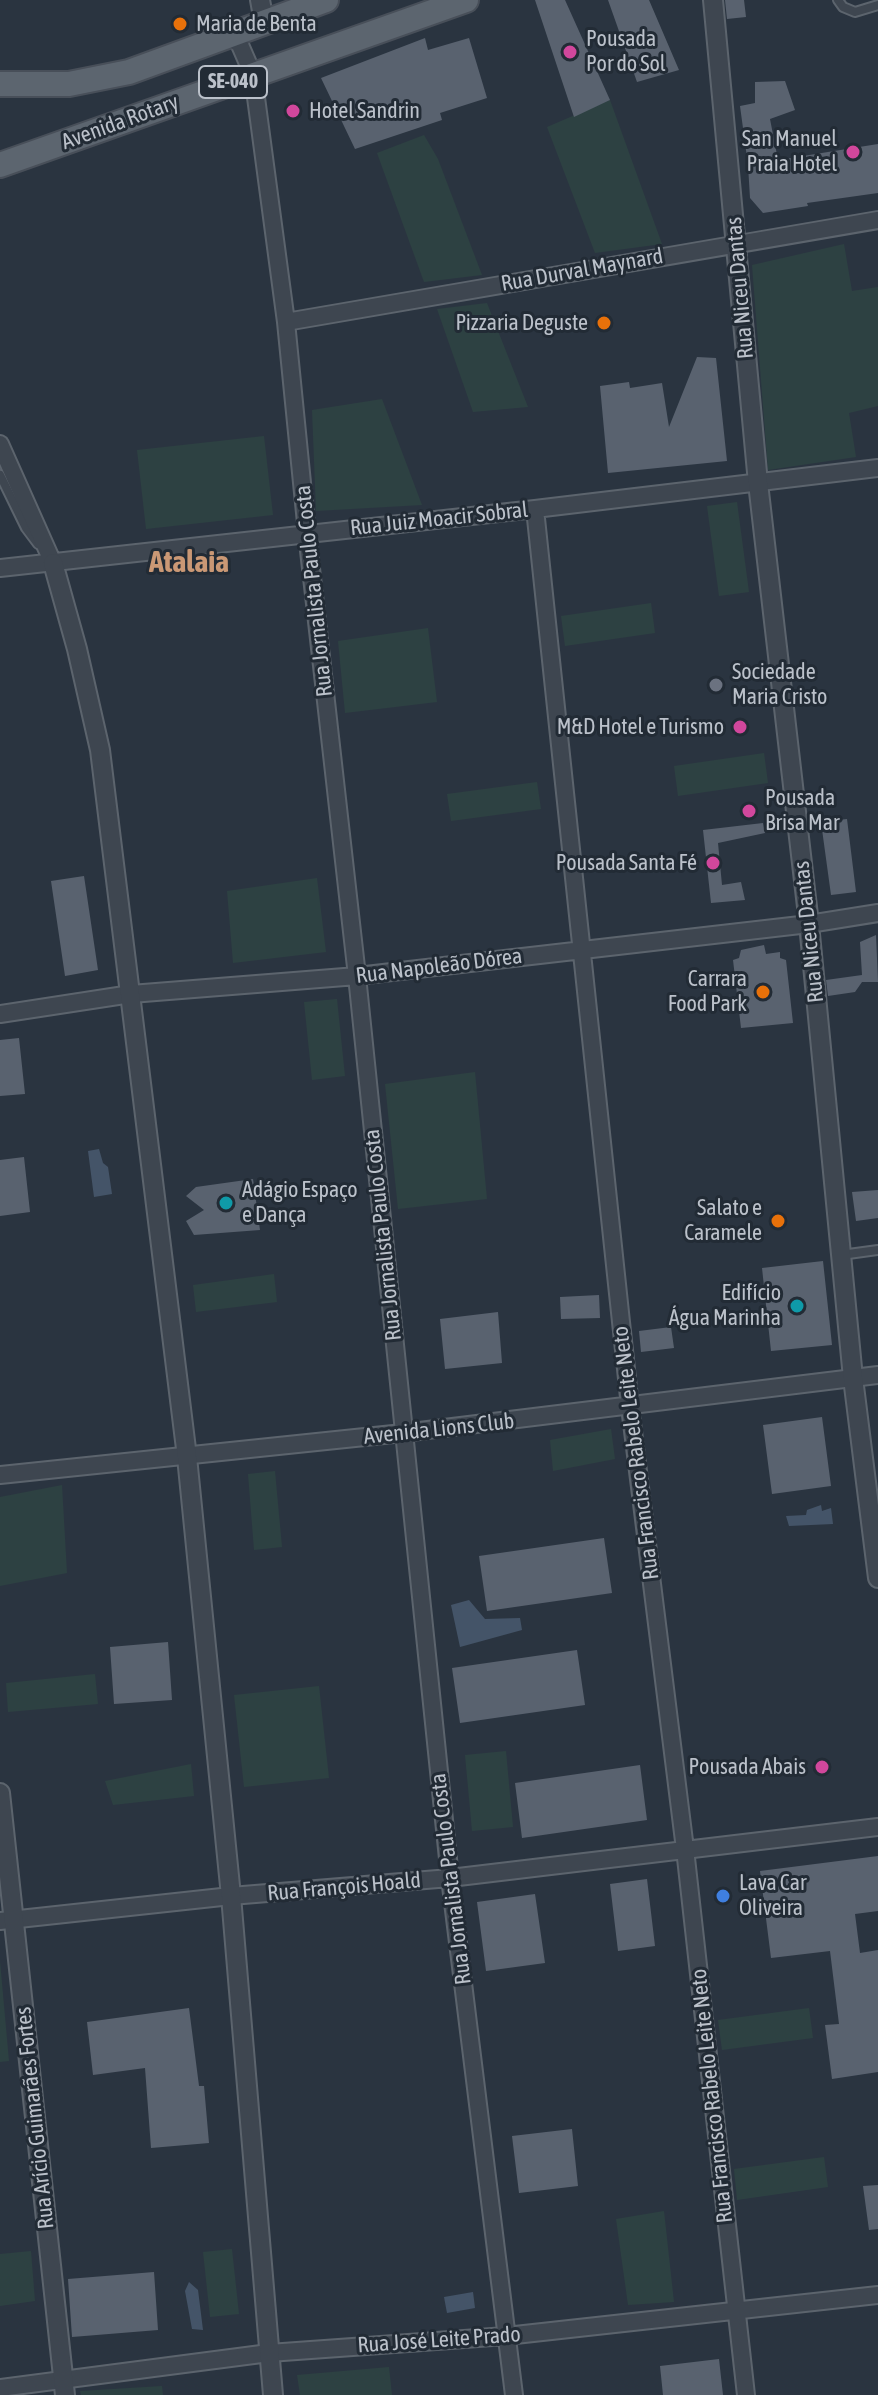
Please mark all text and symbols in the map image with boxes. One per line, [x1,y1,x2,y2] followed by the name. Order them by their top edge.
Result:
[196,11,317,37] place label: Maria de Benta
[171,15,189,33] marker: Maria de Benta
[586,26,666,78] place label: Pousada Por do Sol
[561,43,579,61] marker: Pousada Por do Sol
[199,66,267,98] road number: SE-040
[58,89,182,155] street label: Avenida Rotary
[309,98,420,124] place label: Hotel Sandrin
[284,102,302,120] marker: Hotel Sandrin
[742,126,837,178] place label: San Manuel Praia Hotel
[844,143,862,161] marker: San Manuel Praia Hotel
[721,216,759,360] street label: Rua Niceu Dantas
[499,243,665,297] street label: Rua Durval Maynard
[455,310,588,336] place label: Pizzaria Deguste
[595,314,613,332] marker: Pizzaria Deguste
[290,484,338,698] street label: Rua Jornalista Paulo Costa
[349,497,529,541] street label: Rua Juiz Moacir Sobral
[149,545,229,581] district label: Atalaia
[732,659,827,710] place label: Sociedade Maria Cristo
[707,676,725,694] marker: Sociedade Maria Cristo
[557,714,724,740] place label: M&D Hotel e Turismo
[731,718,749,736] marker: M&D Hotel e Turismo
[765,785,839,836] place label: Pousada Brisa Mar
[740,802,758,820] marker: Pousada Brisa Mar
[556,850,697,876] place label: Pousada Santa Fé
[704,854,722,872] marker: Pousada Santa Fé
[788,860,830,1004] street label: Rua Niceu Dantas
[354,943,524,989] street label: Rua Napoleão Dórea
[668,966,747,1018] place label: Carrara Food Park
[754,983,772,1001] marker: Carrara Food Park
[359,1128,407,1342] street label: Rua Jornalista Paulo Costa
[242,1177,358,1228] place label: Adágio Espaço e Dança
[217,1194,235,1212] marker: Adágio Espaço e Dança
[684,1195,762,1246] place label: Salato e Caramele
[769,1212,787,1230] marker: Salato e Caramele
[669,1280,781,1332] place label: Edifício Água Marinha
[788,1297,806,1315] marker: Edifício Água Marinha
[607,1325,665,1581] street label: Rua Francisco Rabelo Leite Neto
[362,1408,516,1450] street label: Avenida Lions Club
[689,1754,806,1780] place label: Pousada Abais
[813,1758,831,1776] marker: Pousada Abais
[425,1772,477,1986] street label: Rua Jornalista Paulo Costa
[266,1867,422,1907] street label: Rua François Hoald
[739,1870,806,1922] place label: Lava Car Oliveira
[714,1887,732,1905] marker: Lava Car Oliveira
[686,1968,738,2224] street label: Rua Francisco Rabelo Leite Neto
[10,2006,60,2230] street label: Rua Arício Guimarães Fortes
[357,2321,521,2359] street label: Rua José Leite Prado

